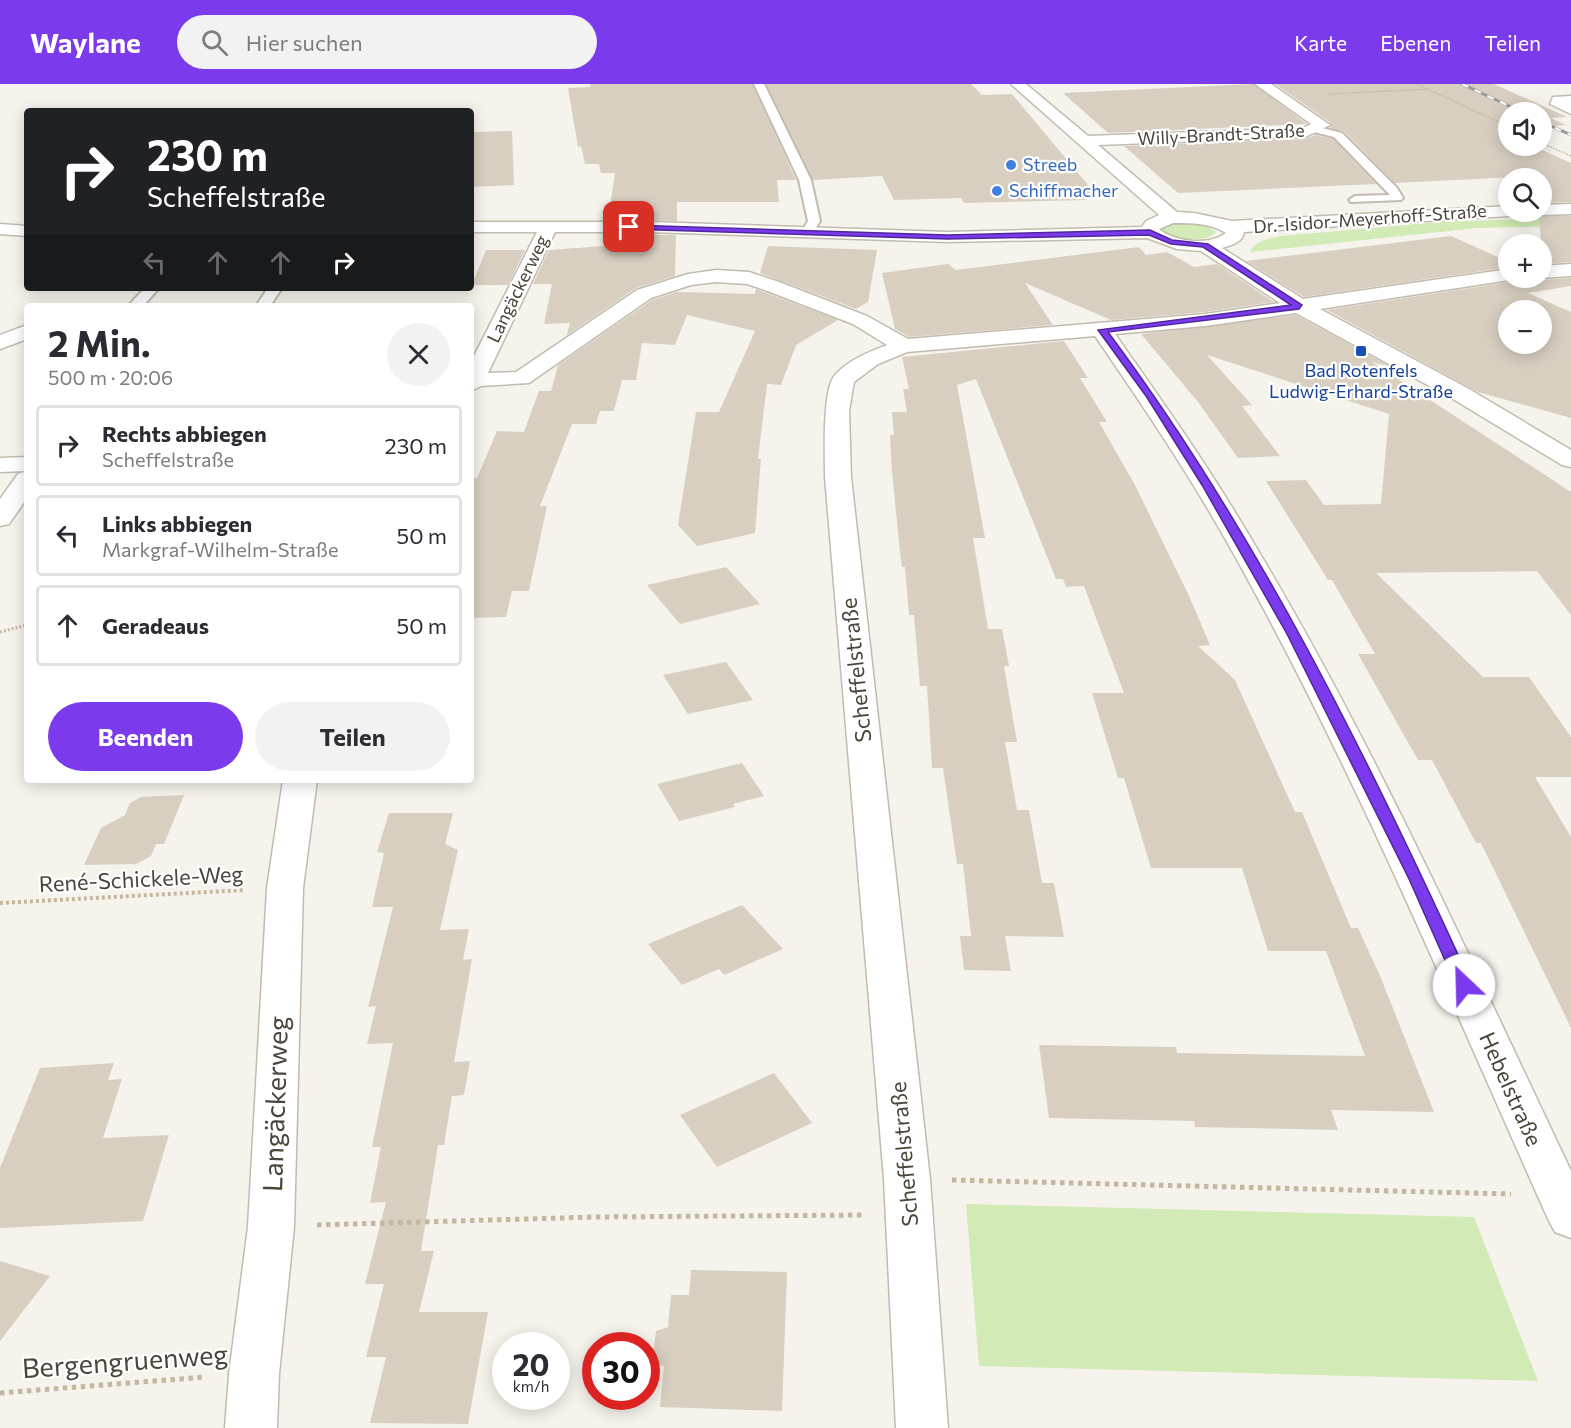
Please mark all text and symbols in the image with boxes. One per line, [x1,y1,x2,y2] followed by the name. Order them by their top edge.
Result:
[177,15,597,69] search box
[30,25,141,59] text: Waylane
[198,26,231,59] icon: search
[246,29,363,56] text: Hier suchen
[1294,30,1347,55] text: Karte
[1380,30,1451,55] text: Ebenen
[1484,30,1541,55] text: Teilen
[1498,102,1552,354] map controls
[1498,102,1552,156] button: sound
[1137,119,1305,149] street label: Willy-Brandt-Straße
[147,128,268,180] text: 230 m
[48,132,126,210] icon: right
[1023,153,1077,175] place label: Streeb
[1004,158,1018,172] marker: Streeb
[1498,168,1552,222] button: search
[1009,179,1118,201] place label: Schiffmacher
[147,180,325,213] text: Scheffelstraße
[990,184,1004,198] marker: Schiffmacher
[1253,199,1487,237] street label: Dr.-Isidor-Meyerhoff-Straße
[603,201,654,252] pin
[612,210,645,243] icon: arrive
[482,231,553,346] street label: Langäckerweg
[1498,234,1552,288] button: +
[138,246,171,279] icon: left
[201,246,234,279] icon: ahead
[264,246,297,279] icon: ahead
[327,246,360,279] icon: right
[1498,300,1552,354] button: −
[48,320,150,364] text: 2 Min.
[387,323,450,386] button: close
[1354,344,1368,358] marker: Bad Rotenfels Ludwig-Erhard-Straße
[1269,359,1453,402] place label: Bad Rotenfels Ludwig-Erhard-Straße
[48,365,173,389] text: 500 m · 20:06
[102,420,267,447] text: Rechts abbiegen
[51,429,84,462] icon: right
[384,432,447,459] text: 230 m
[102,447,234,471] text: Scheffelstraße
[102,510,252,537] text: Links abbiegen
[51,519,84,552] icon: left
[397,522,447,549] text: 50 m
[102,537,338,561] text: Markgraf-Wilhelm-Straße
[834,596,877,744] street label: Scheffelstraße
[51,609,84,642] icon: ahead
[102,612,209,639] text: Geradeaus
[397,612,447,639] text: 50 m
[48,702,243,771] button: Beenden
[255,702,450,771] button: Teilen
[38,860,244,897] street label: René-Schickele-Weg
[1432,953,1496,1017] position arrow
[255,1015,294,1192] street label: Langäckerweg
[1474,1027,1549,1150] street label: Hebelstraße
[884,1080,923,1228] street label: Scheffelstraße
[582,1332,660,1410] speed limit sign: 30
[21,1337,229,1384] street label: Bergengruenweg
[513,1345,549,1382] text: 20
[513,1377,549,1395] text: km/h

